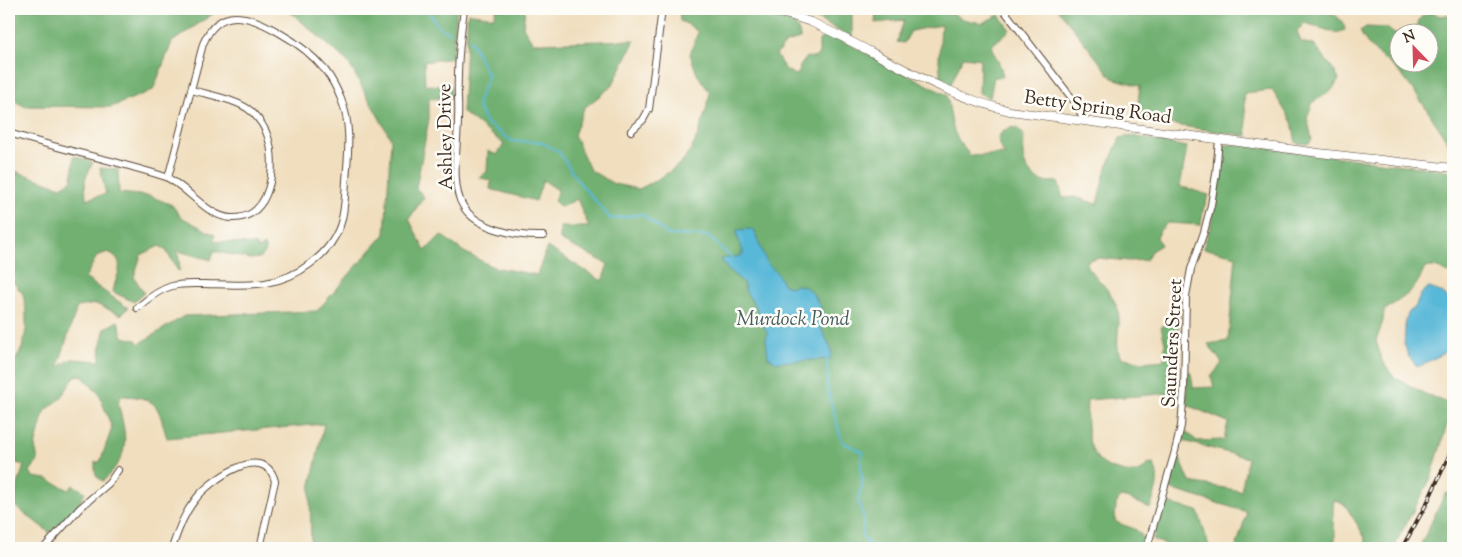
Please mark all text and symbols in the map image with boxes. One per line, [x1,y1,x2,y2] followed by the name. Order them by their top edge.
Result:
[1390,22,1440,72] north arrow
[1401,26,1419,49] text: N
[432,83,461,191] street label: Ashley Drive
[1022,85,1173,132] street label: Betty Spring Road
[1157,278,1190,408] street label: Saunders Street
[736,306,850,335] water label: Murdock Pond

